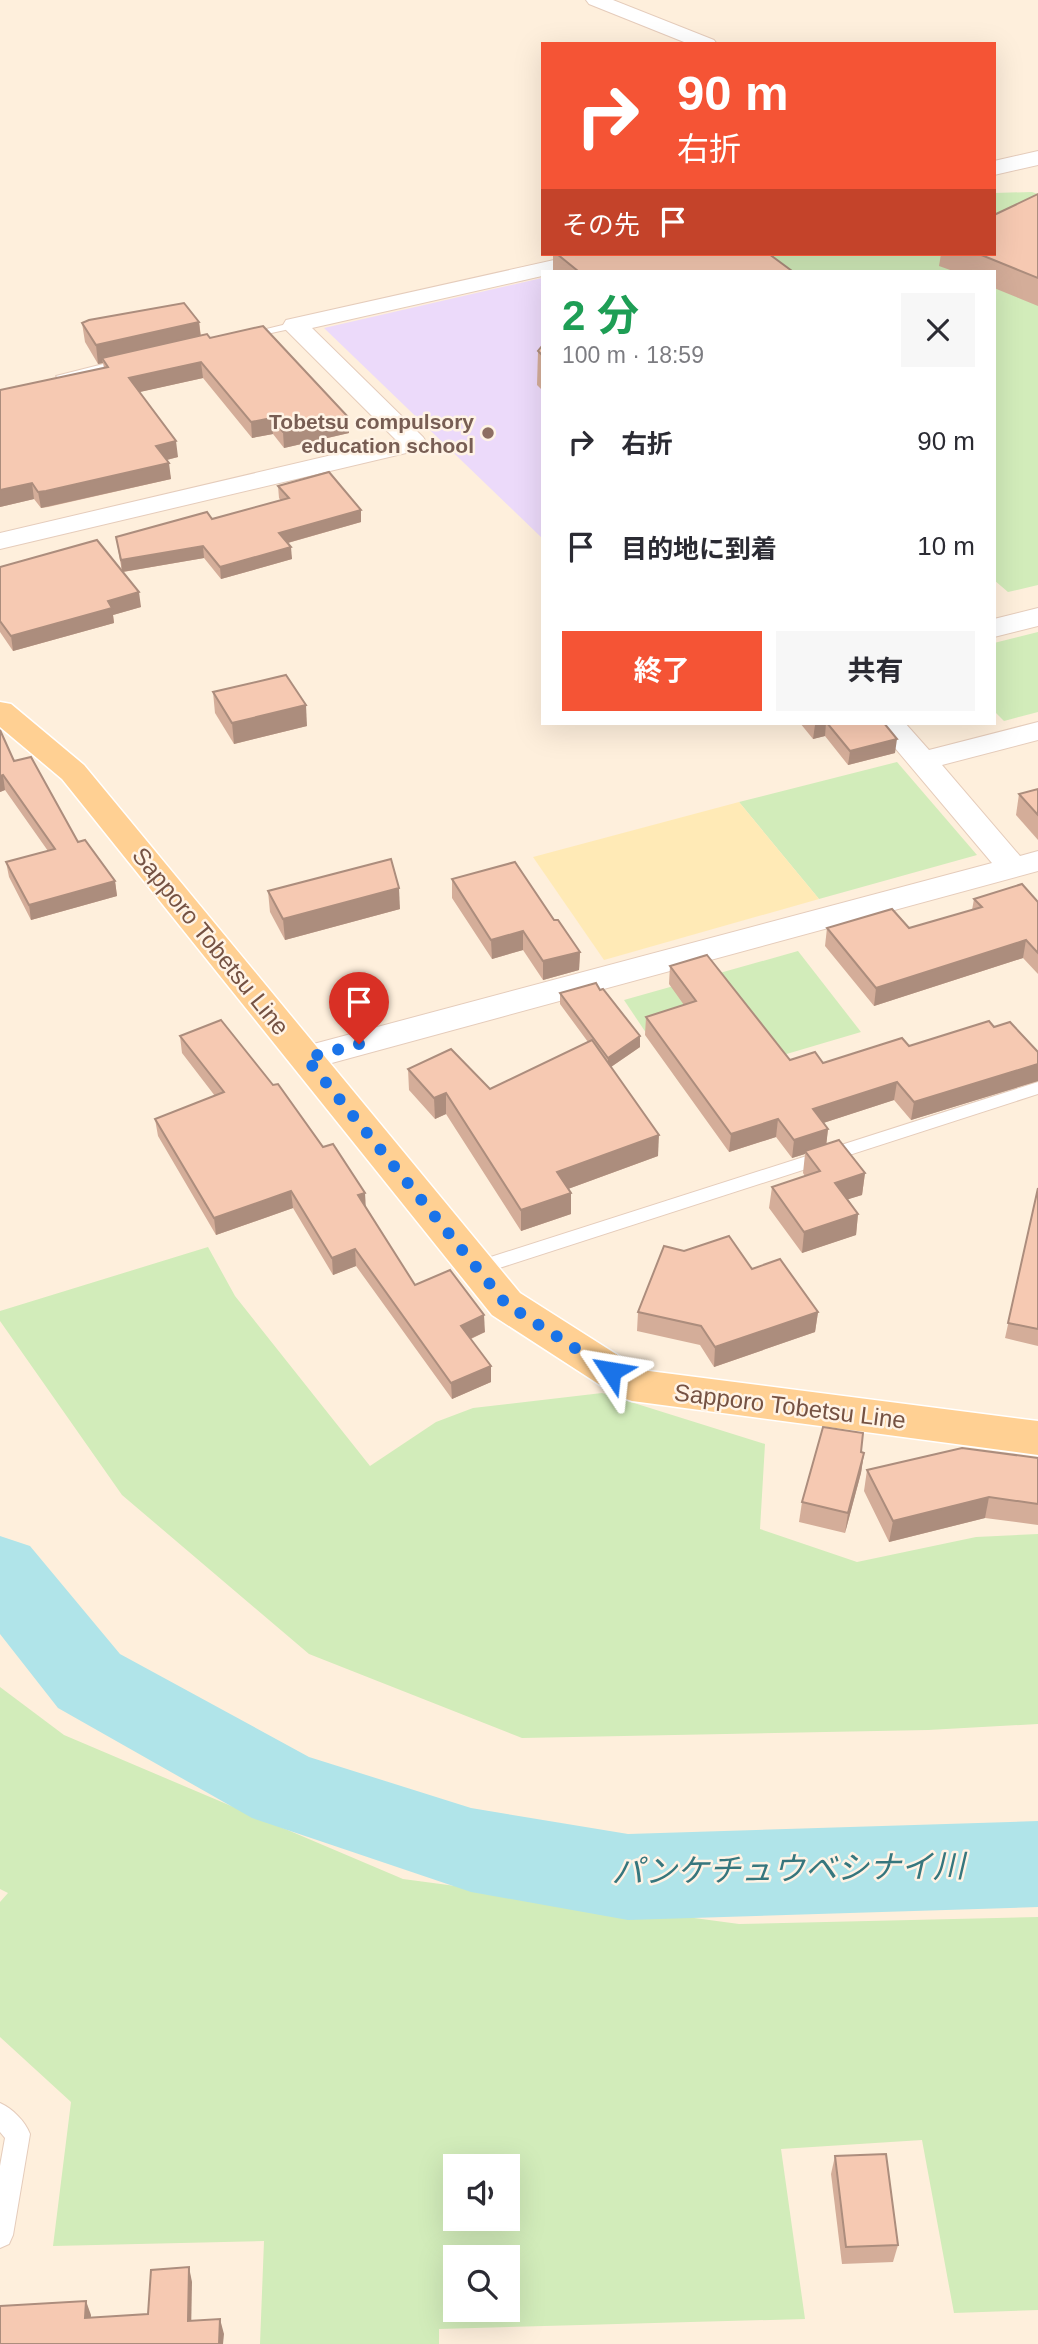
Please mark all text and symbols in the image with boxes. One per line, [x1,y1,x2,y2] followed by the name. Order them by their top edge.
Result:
[677,66,789,120] text: 90 m
[562,70,653,161] icon: right
[677,131,741,167] text: 右折
[654,203,692,241] icon: arrive
[562,210,640,240] text: その先
[562,292,639,339] text: 2 分
[901,293,975,367] button: close
[562,342,704,368] text: 100 m · 18:59
[269,410,474,457] place label: Tobetsu compulsory education school
[562,423,600,461] icon: right
[480,425,496,441] marker: Tobetsu compulsory education school
[917,426,975,456] text: 90 m
[621,429,673,459] text: 右折
[562,528,600,566] icon: arrive
[917,531,975,561] text: 10 m
[621,534,777,564] text: 目的地に到着
[562,631,762,711] button: 終了
[776,631,975,711] button: 共有
[127,842,295,1040] street label: Sapporo Tobetsu Line
[329,972,389,1044] pin
[340,983,378,1021] icon: arrive
[574,1334,648,1408] position arrow
[673,1378,907,1434] street label: Sapporo Tobetsu Line
[611,1848,968,1890] water label: パンケチュウベシナイ川
[443,2154,520,2322] map controls
[443,2154,520,2231] button: sound
[443,2245,520,2322] button: search

